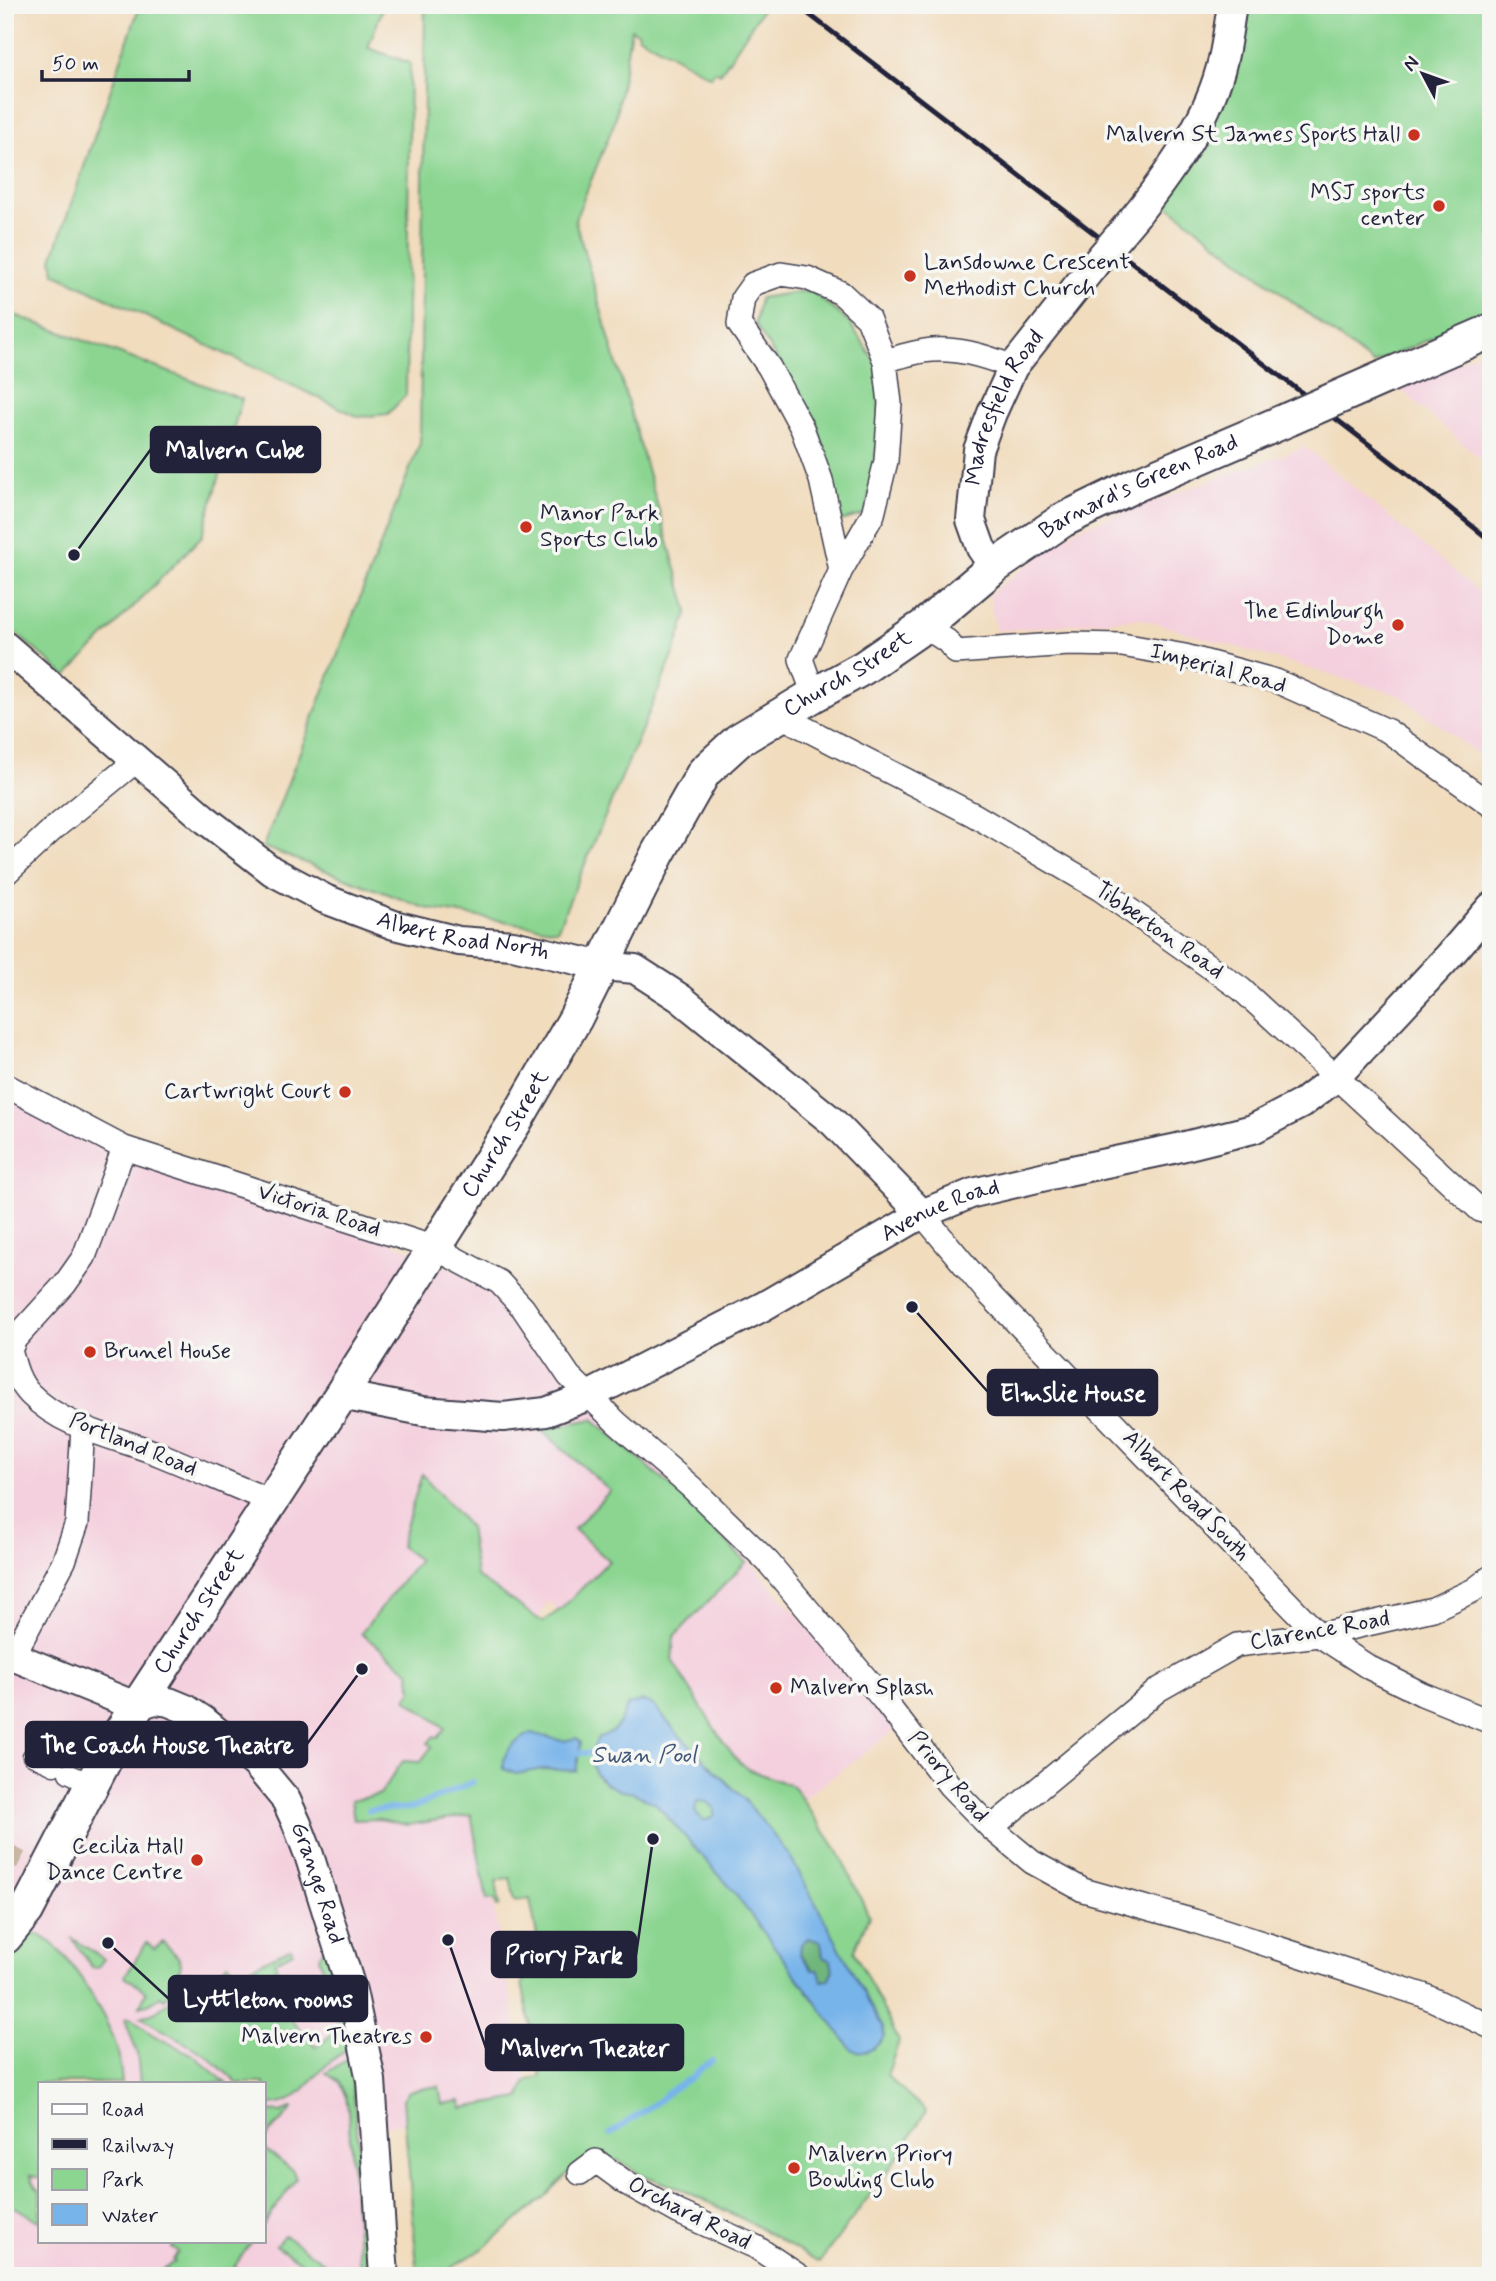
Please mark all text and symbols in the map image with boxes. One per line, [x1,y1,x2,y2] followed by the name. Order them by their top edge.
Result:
[42,38,189,82] scale bar
[1388,38,1458,108] north arrow
[52,50,99,78] text: 50 m
[1398,51,1425,77] text: N
[1106,120,1400,150] place label: Malvern St James Sports Hall
[1406,127,1422,143] marker: Malvern St James Sports Hall
[1310,178,1425,234] place label: MSJ sports center
[1431,198,1447,214] marker: MSJ sports center
[924,248,1130,304] place label: Lansdowne Crescent Methodist Church
[902,268,918,284] marker: Lansdowne Crescent Methodist Church
[960,324,1051,487] street label: Madresfield Road
[151,427,320,472] callout: Malvern Cube
[1034,428,1243,547] street label: Barnard's Green Road
[165,436,305,467] text: Malvern Cube
[540,499,659,555] place label: Manor Park Sports Club
[518,519,534,535] marker: Manor Park Sports Club
[1244,597,1384,653] place label: The Edinburgh Dome
[1390,617,1406,633] marker: The Edinburgh Dome
[778,623,918,725] street label: Church Street
[1147,636,1289,702] street label: Imperial Road
[1088,875,1230,987] street label: Tibberton Road
[372,905,552,968] street label: Albert Road North
[455,1065,557,1204] street label: Church Street
[164,1077,331,1109] place label: Cartwright Court
[337,1084,353,1100] marker: Cartwright Court
[876,1172,1002,1249] street label: Avenue Road
[254,1177,384,1245] street label: Victoria Road
[104,1337,231,1367] place label: Brunel House
[82,1344,98,1360] marker: Brunel House
[988,1370,1157,1415] callout: Elmslie House
[1000,1379,1146,1410] text: Elmslie House
[65,1406,201,1484] street label: Portland Road
[1116,1424,1256,1568] street label: Albert Road South
[147,1542,252,1680] street label: Church Street
[1248,1604,1392,1658] street label: Clarence Road
[790,1673,934,1703] place label: Malvern Splash
[768,1680,784,1696] marker: Malvern Splash
[26,1722,307,1767] callout: The Coach House Theatre
[901,1725,995,1829] street label: Priory Road
[40,1731,295,1762] text: The Coach House Theatre
[591,1740,699,1771] water label: Swan Pool
[283,1818,351,1948] street label: Grange Road
[46,1832,183,1888] place label: Cecilia Hall Dance Centre
[189,1852,205,1868] marker: Cecilia Hall Dance Centre
[492,1932,636,1977] callout: Priory Park
[505,1941,623,1972] text: Priory Park
[169,1976,367,2021] callout: Lyttleton rooms
[183,1985,353,2016] text: Lyttleton rooms
[241,2022,412,2052] place label: Malvern Theatres
[486,2025,683,2070] callout: Malvern Theater
[418,2029,434,2045] marker: Malvern Theatres
[501,2034,670,2065] text: Malvern Theater
[38,2082,266,2242] legend
[102,2096,144,2124] text: Road
[102,2132,174,2160] text: Railway
[808,2140,953,2198] place label: Malvern Priory Bowling Club
[786,2160,802,2176] marker: Malvern Priory Bowling Club
[102,2166,144,2194] text: Park
[622,2170,756,2258] street label: Orchard Road
[102,2202,158,2230] text: Water

